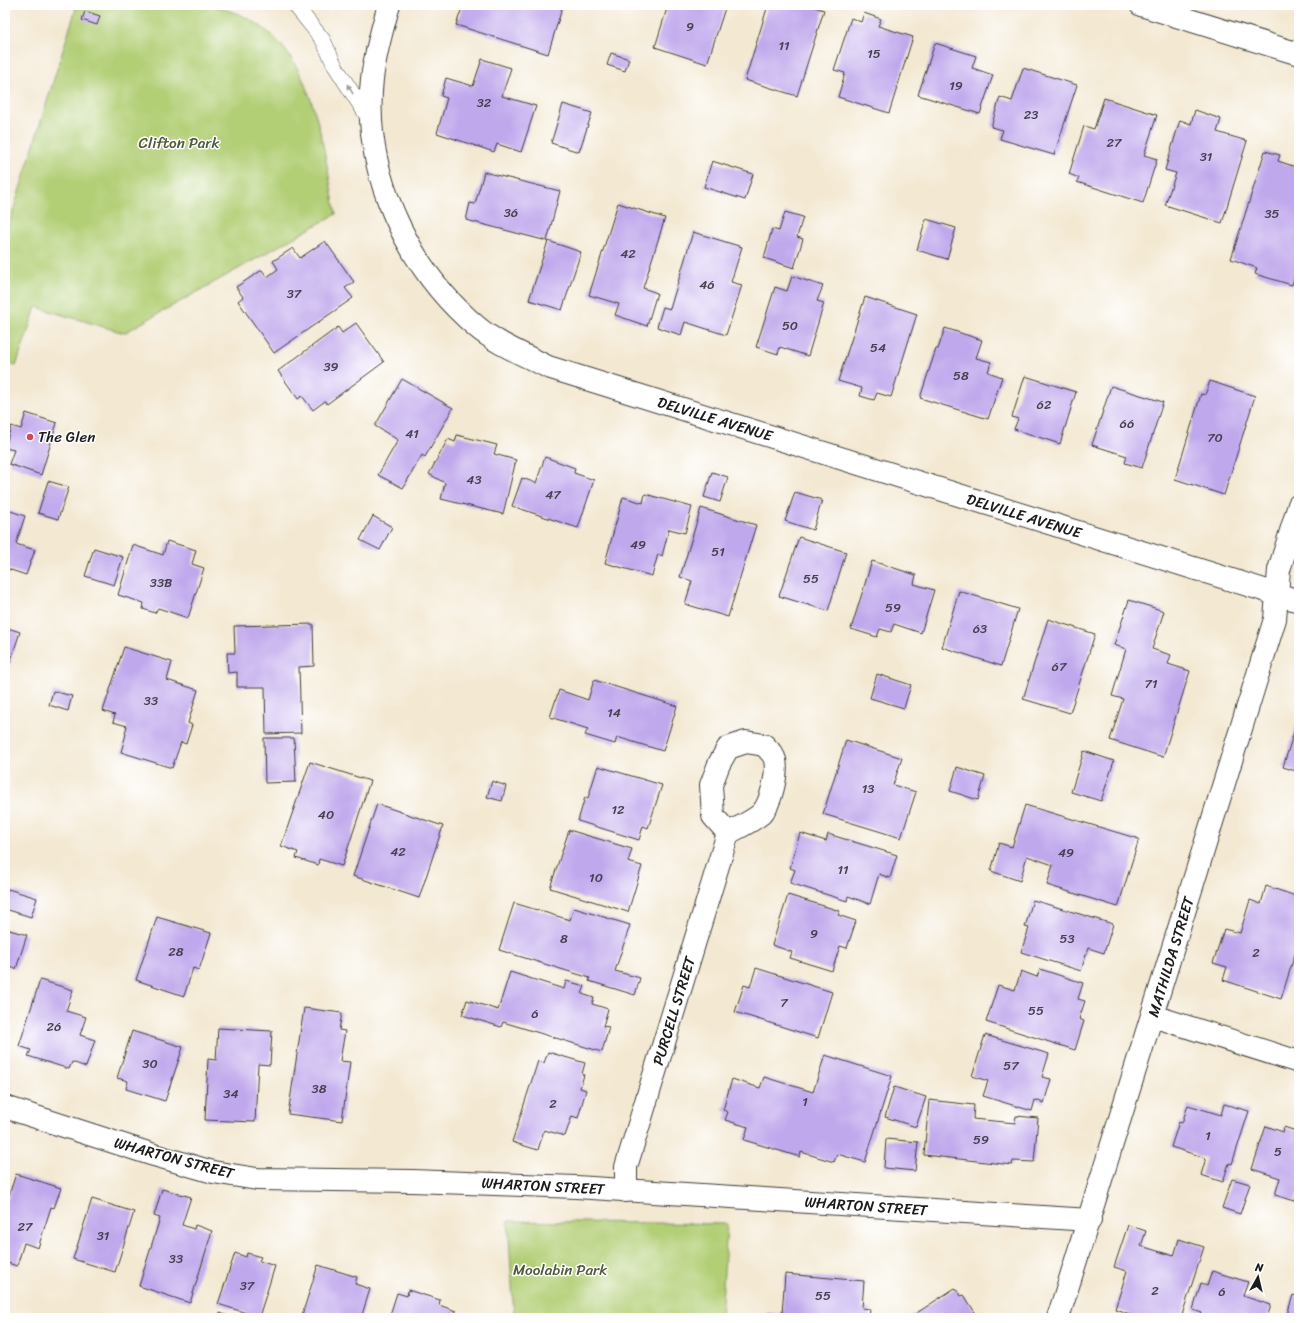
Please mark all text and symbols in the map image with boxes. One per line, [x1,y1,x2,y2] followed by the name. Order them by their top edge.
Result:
[686,15,694,38] house number: 9
[778,34,790,57] house number: 11
[867,42,881,65] house number: 15
[949,74,963,97] house number: 19
[346,84,354,94] one-way arrow
[477,91,492,114] house number: 32
[1024,103,1038,126] house number: 23
[139,130,220,156] park label: Clifton Park
[1107,131,1123,154] house number: 27
[1200,145,1213,168] house number: 31
[504,201,518,224] house number: 36
[1264,202,1280,225] house number: 35
[620,242,636,265] house number: 42
[699,273,715,296] house number: 46
[287,282,303,305] house number: 37
[782,314,798,337] house number: 50
[870,336,886,359] house number: 54
[323,355,339,378] house number: 39
[953,364,969,387] house number: 58
[654,389,777,449] street label: DELVILLE AVENUE
[1037,393,1052,416] house number: 62
[1120,412,1134,435] house number: 66
[405,422,419,445] house number: 41
[38,424,95,450] place label: The Glen
[1207,426,1223,449] house number: 70
[25,432,35,442] marker: The Glen
[466,468,482,491] house number: 43
[545,483,562,506] house number: 47
[963,486,1086,546] street label: DELVILLE AVENUE
[630,533,646,556] house number: 49
[711,540,725,563] house number: 51
[803,567,819,590] house number: 55
[150,571,172,594] house number: 33B
[885,596,901,619] house number: 59
[973,617,987,640] house number: 63
[1052,655,1068,678] house number: 67
[1144,672,1158,695] house number: 71
[144,689,158,712] house number: 33
[607,701,621,724] house number: 14
[862,777,874,800] house number: 13
[611,798,625,821] house number: 12
[318,803,334,826] house number: 40
[390,840,406,863] house number: 42
[1058,841,1074,864] house number: 49
[837,858,849,881] house number: 11
[589,866,603,889] house number: 10
[1140,892,1202,1020] street label: MATHILDA STREET
[810,922,818,945] house number: 9
[560,927,568,950] house number: 8
[1059,927,1075,950] house number: 53
[168,940,184,963] house number: 28
[1252,941,1260,964] house number: 2
[645,952,703,1069] street label: PURCELL STREET
[780,991,789,1014] house number: 7
[1028,999,1044,1022] house number: 55
[531,1002,539,1025] house number: 6
[47,1015,61,1038] house number: 26
[142,1052,158,1075] house number: 30
[1003,1054,1020,1077] house number: 57
[312,1077,327,1100] house number: 38
[223,1082,239,1105] house number: 34
[802,1090,808,1113] house number: 1
[549,1092,557,1115] house number: 2
[1205,1124,1211,1147] house number: 1
[973,1128,989,1151] house number: 59
[111,1130,238,1187] street label: WHARTON STREET
[1274,1140,1282,1163] house number: 5
[481,1170,607,1202] street label: WHARTON STREET
[804,1189,930,1223] street label: WHARTON STREET
[18,1215,34,1238] house number: 27
[97,1224,110,1247] house number: 31
[169,1247,183,1270] house number: 33
[513,1257,607,1283] park label: Moolabin Park
[1238,1257,1278,1297] north arrow
[1253,1258,1265,1278] text: N
[240,1274,256,1297] house number: 37
[1151,1279,1159,1302] house number: 2
[1218,1280,1226,1303] house number: 6
[815,1284,831,1307] house number: 55

